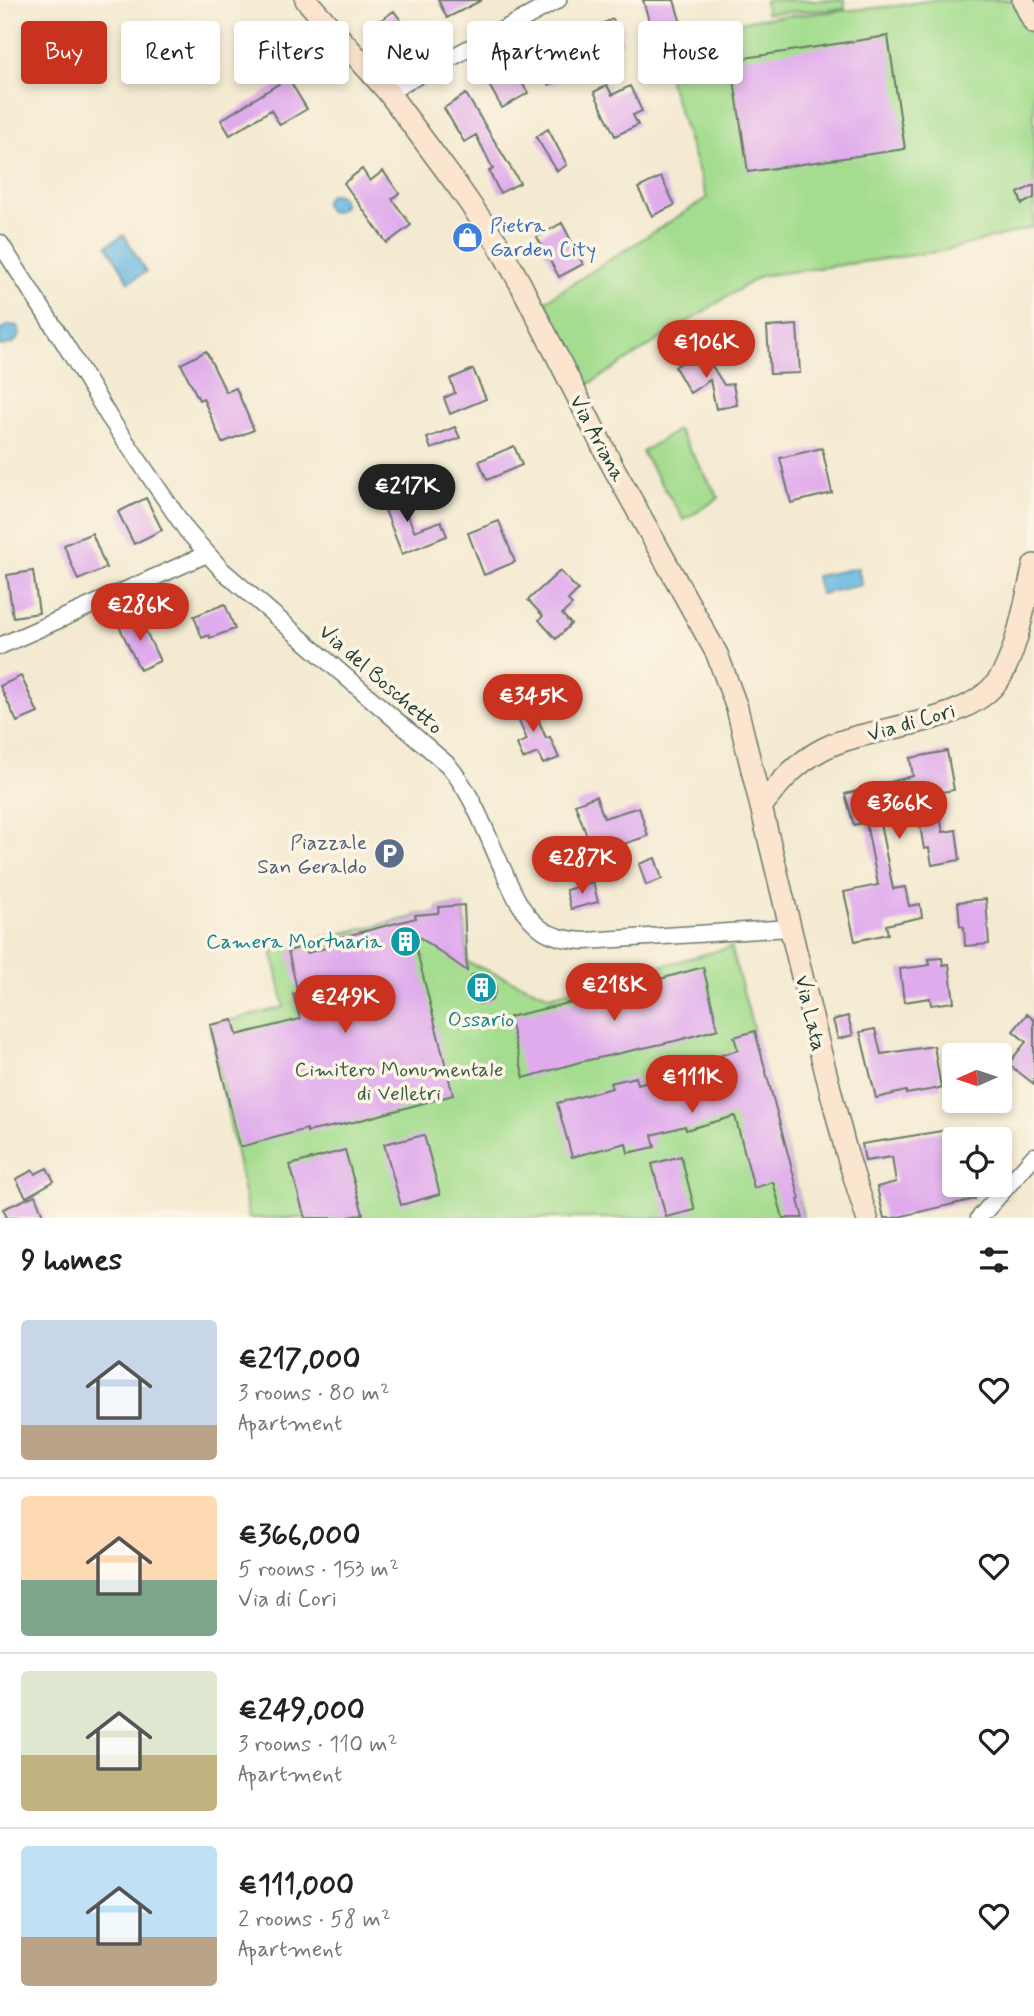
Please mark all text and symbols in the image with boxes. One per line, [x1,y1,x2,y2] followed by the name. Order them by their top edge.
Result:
[21,21,107,84] chip: Buy
[121,21,220,84] chip: Rent
[234,21,349,84] chip: Filters
[363,21,453,84] chip: New
[467,21,624,84] chip: Apartment
[638,21,743,84] chip: House
[490,212,596,264] place label: Pietra Garden City
[450,220,484,254] shop icon: Pietra Garden City
[657,320,755,380] pin: €106K
[673,328,739,358] text: €106K
[562,390,632,487] street label: Via Ariana
[358,464,456,524] pin: €217K
[374,472,440,502] text: €217K
[91,584,189,643] pin: €286K
[107,591,173,621] text: €286K
[312,618,448,741] street label: Via del Boschetto
[484,674,582,734] pin: €345K
[499,682,567,712] text: €345K
[864,697,959,749] street label: Via di Cori
[850,782,948,841] pin: €366K
[866,789,932,819] text: €366K
[257,829,367,881] place label: Piazzale San Geraldo
[533,836,631,896] pin: €287K
[373,837,407,871] parking icon: Piazzale San Geraldo
[548,844,616,874] text: €287K
[388,924,422,958] building icon: Camera Mortuaria
[206,928,382,956] place label: Camera Mortuaria
[565,964,663,1023] pin: €218K
[464,970,498,1004] building icon: Ossario
[582,971,646,1001] text: €218K
[788,972,832,1054] street label: Via Lata
[296,976,394,1035] pin: €249K
[311,983,379,1013] text: €249K
[448,1006,514,1034] place label: Ossario
[942,1043,1012,1113] north arrow
[942,1043,1012,1197] map controls
[295,1056,503,1108] park label: Cimitero Monumentale di Velletri
[643,1056,741,1115] pin: €111K
[662,1063,722,1093] text: €111K
[942,1127,1012,1197] button: locate
[21,1241,122,1280] text: 9 homes
[975,1241,1013,1279] icon: filters
[238,1340,361,1379] text: €217,000
[77,1348,161,1432] icon: home
[975,1371,1013,1409] icon: heart
[238,1379,390,1409] text: 3 rooms · 80 m²
[238,1409,343,1439] text: Apartment
[238,1516,360,1555] text: €366,000
[77,1524,161,1608] icon: home
[975,1547,1013,1585] icon: heart
[238,1555,399,1585] text: 5 rooms · 153 m²
[238,1585,337,1615] text: Via di Cori
[238,1691,365,1730] text: €249,000
[77,1699,161,1783] icon: home
[975,1722,1013,1760] icon: heart
[238,1730,398,1760] text: 3 rooms · 110 m²
[238,1760,343,1790] text: Apartment
[238,1866,354,1905] text: €111,000
[77,1874,161,1958] icon: home
[975,1897,1013,1935] icon: heart
[238,1905,391,1935] text: 2 rooms · 58 m²
[238,1935,343,1965] text: Apartment

